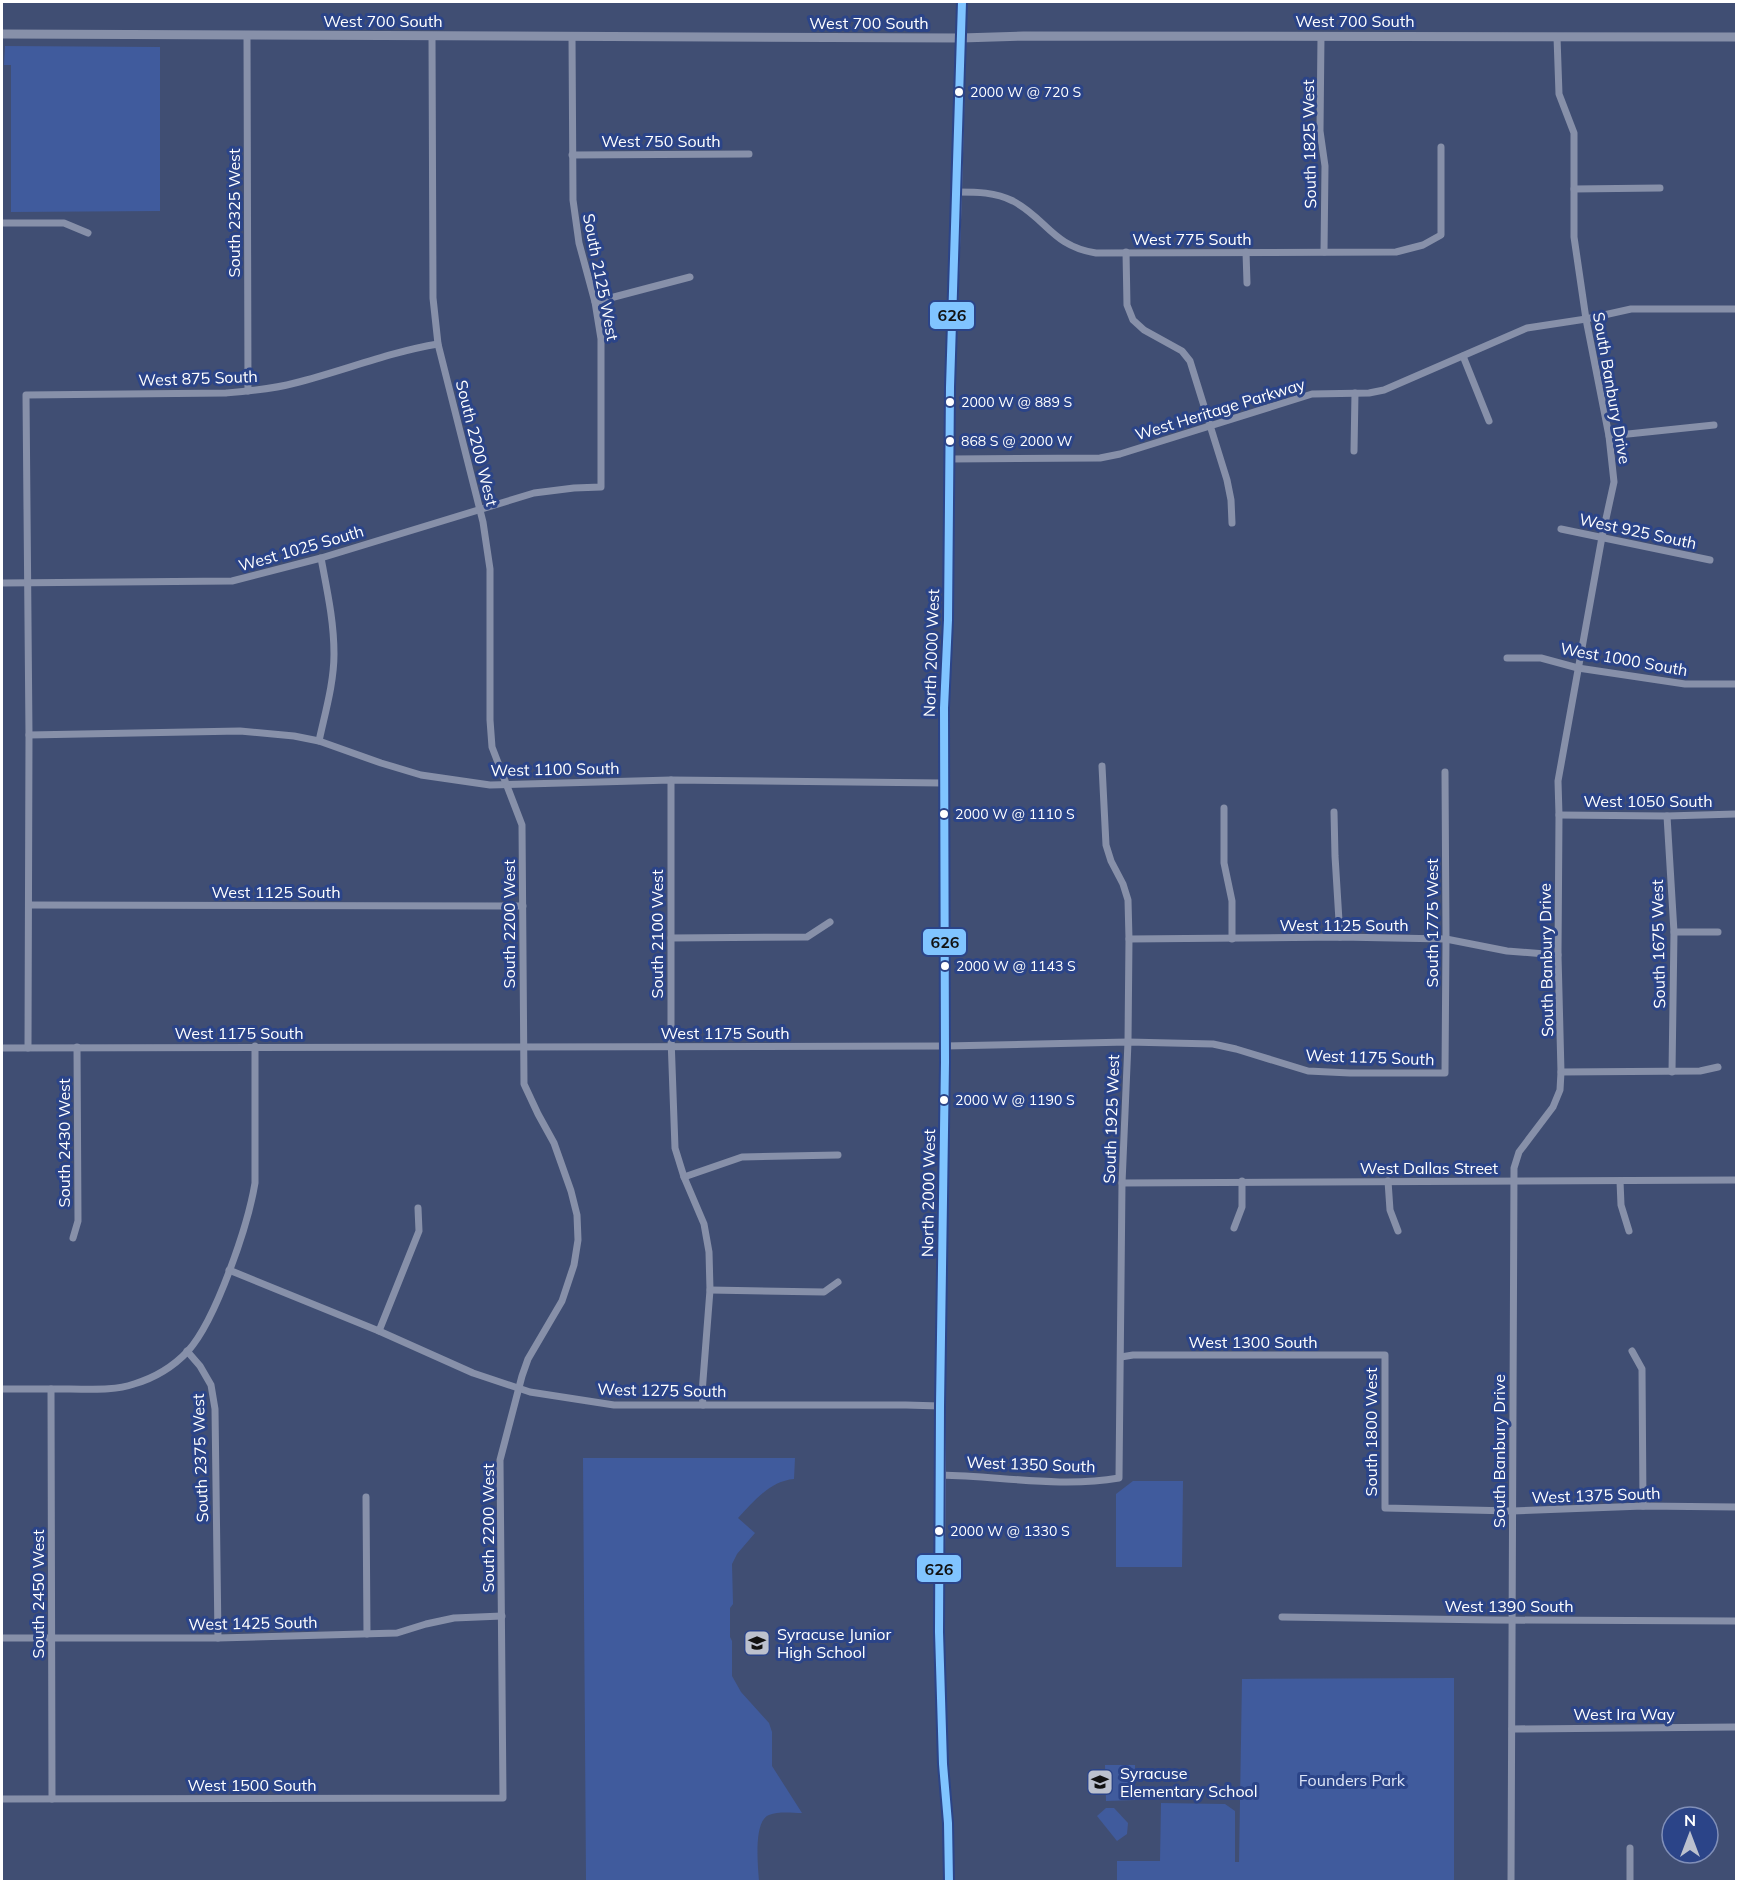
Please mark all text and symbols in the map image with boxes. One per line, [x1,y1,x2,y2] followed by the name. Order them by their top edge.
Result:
[323,11,443,31] street label: West 700 South
[1295,11,1415,31] street label: West 700 South
[809,13,929,33] street label: West 700 South
[1298,79,1320,209] street label: South 1825 West
[970,83,1082,101] place label: 2000 W @ 720 S
[953,86,965,98] marker: 2000 W @ 720 S
[601,131,721,151] street label: West 750 South
[224,148,244,278] street label: South 2325 West
[579,212,623,343] street label: South 2125 West
[1132,229,1252,249] street label: West 775 South
[929,301,975,330] line badge: 626
[938,305,967,325] text: 626
[1589,311,1635,465] street label: South Banbury Drive
[138,366,258,390] street label: West 875 South
[1133,373,1308,444] street label: West Heritage Parkway
[452,378,502,508] street label: South 2200 West
[961,393,1073,411] place label: 2000 W @ 889 S
[944,396,956,408] marker: 2000 W @ 889 S
[961,432,1073,450] place label: 868 S @ 2000 W
[944,435,956,447] marker: 868 S @ 2000 W
[1577,509,1699,553] street label: West 925 South
[236,521,366,575] street label: West 1025 South
[919,588,943,717] street label: North 2000 West
[1559,638,1689,680] street label: West 1000 South
[490,758,620,780] street label: West 1100 South
[1583,791,1713,811] street label: West 1050 South
[955,805,1075,823] place label: 2000 W @ 1110 S
[938,808,950,820] marker: 2000 W @ 1110 S
[1422,858,1442,988] street label: South 1775 West
[499,859,519,989] street label: South 2200 West
[647,869,667,999] street label: South 2100 West
[1647,879,1669,1009] street label: South 1675 West
[211,882,341,902] street label: West 1125 South
[1535,883,1557,1037] street label: South Banbury Drive
[1279,915,1409,935] street label: West 1125 South
[922,928,967,956] line badge: 626
[931,932,960,952] text: 626
[956,957,1076,975] place label: 2000 W @ 1143 S
[939,960,951,972] marker: 2000 W @ 1143 S
[174,1023,304,1043] street label: West 1175 South
[660,1023,790,1043] street label: West 1175 South
[1305,1045,1435,1069] street label: West 1175 South
[1099,1054,1123,1184] street label: South 1925 West
[54,1078,74,1208] street label: South 2430 West
[955,1091,1075,1109] place label: 2000 W @ 1190 S
[938,1094,950,1106] marker: 2000 W @ 1190 S
[917,1128,939,1257] street label: North 2000 West
[1360,1158,1499,1178] street label: West Dallas Street
[1188,1332,1318,1352] street label: West 1300 South
[1361,1367,1381,1497] street label: South 1800 West
[1489,1374,1509,1528] street label: South Banbury Drive
[597,1379,727,1401] street label: West 1275 South
[188,1393,212,1523] street label: South 2375 West
[966,1452,1096,1476] street label: West 1350 South
[478,1463,498,1593] street label: South 2200 West
[1531,1483,1661,1507] street label: West 1375 South
[950,1522,1070,1540] place label: 2000 W @ 1330 S
[933,1525,945,1537] marker: 2000 W @ 1330 S
[28,1529,48,1659] street label: South 2450 West
[916,1554,962,1583] line badge: 626
[925,1559,954,1579] text: 626
[1444,1596,1574,1616] street label: West 1390 South
[188,1612,318,1634] street label: West 1425 South
[777,1624,891,1662] place label: Syracuse Junior High School
[742,1628,772,1658] school or university icon: Syracuse Junior High School
[1573,1704,1675,1724] street label: West Ira Way
[1120,1763,1258,1801] place label: Syracuse Elementary School
[1085,1767,1115,1797] school or university icon: Syracuse Elementary School
[1299,1770,1406,1790] park label: Founders Park
[187,1775,317,1795] street label: West 1500 South
[1660,1805,1720,1865] north arrow
[1684,1810,1696,1830] text: N

